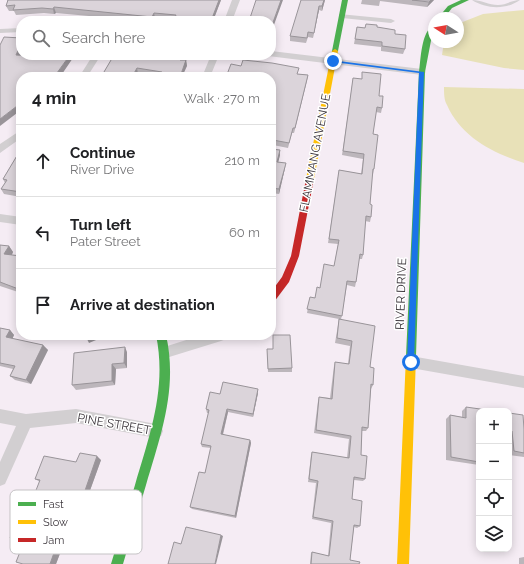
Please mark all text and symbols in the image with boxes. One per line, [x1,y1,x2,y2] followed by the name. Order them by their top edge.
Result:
[428,12,464,48] north arrow
[16,16,276,60] search box
[30,27,52,49] icon: search
[62,29,145,47] text: Search here
[324,52,342,70] route end
[32,88,76,108] text: 4 min
[184,91,260,106] text: Walk · 270 m
[297,93,333,213] street label: FLAMMANG AVENUE
[70,144,135,162] text: Continue
[32,150,54,172] icon: ahead
[224,153,260,168] text: 210 m
[70,162,134,177] text: River Drive
[70,216,131,234] text: Turn left
[32,222,54,244] icon: left
[229,225,260,240] text: 60 m
[70,234,141,249] text: Pater Street
[393,258,409,330] street label: RIVER DRIVE
[32,294,54,316] icon: arrive
[70,296,215,314] text: Arrive at destination
[402,353,420,371] route start
[476,408,512,552] map controls
[476,408,512,444] button: +
[76,411,153,437] street label: PINE STREET
[476,444,512,480] button: −
[476,480,512,516] button: locate
[10,490,142,554] legend
[43,498,64,511] text: Fast
[43,516,68,529] text: Slow
[476,516,512,552] button: layers
[43,534,64,547] text: Jam

